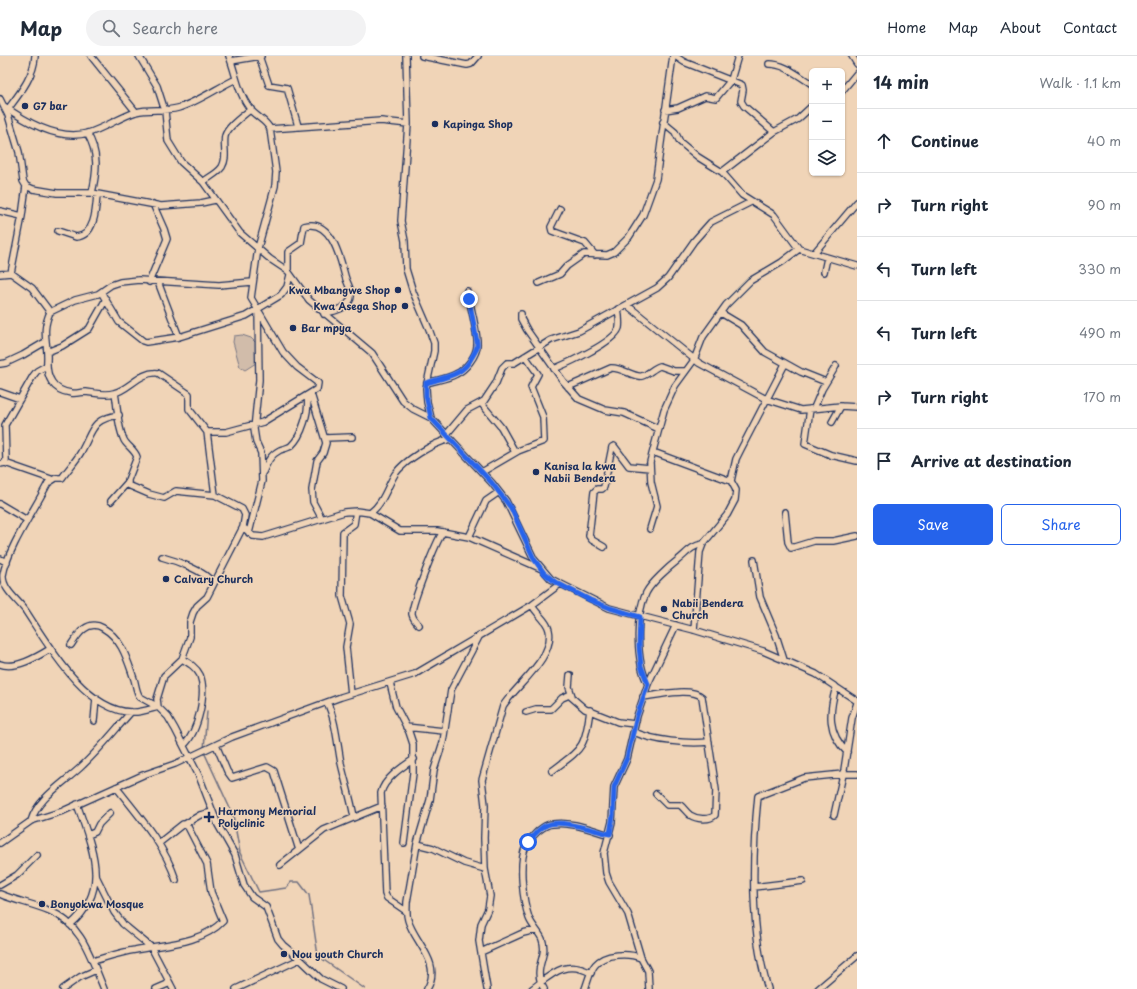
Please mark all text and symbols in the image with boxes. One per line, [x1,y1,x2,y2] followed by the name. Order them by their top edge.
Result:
[86,10,366,46] search box
[20,14,62,42] text: Map
[132,16,218,39] text: Search here
[100,17,122,39] icon: search
[887,17,926,38] text: Home
[948,17,978,38] text: Map
[1000,17,1041,38] text: About
[1063,17,1117,38] text: Contact
[809,68,845,176] map controls
[809,68,845,104] button: +
[873,69,929,95] text: 14 min
[1040,73,1121,92] text: Walk · 1.1 km
[33,98,68,113] place label: G7 bar
[20,101,30,111] marker: G7 bar
[809,104,845,140] button: −
[443,116,513,131] place label: Kapinga Shop
[430,119,440,129] marker: Kapinga Shop
[911,129,979,152] text: Continue
[873,130,895,152] icon: ahead
[1087,131,1121,150] text: 40 m
[809,140,845,176] button: layers
[911,193,988,216] text: Turn right
[873,194,895,216] icon: right
[1088,195,1121,214] text: 90 m
[911,257,977,280] text: Turn left
[873,258,895,280] icon: left
[1078,259,1121,278] text: 330 m
[289,282,390,297] place label: Kwa Mbangwe Shop
[393,285,403,295] marker: Kwa Mbangwe Shop
[460,290,478,308] route end
[313,298,397,313] place label: Kwa Asega Shop
[400,301,410,311] marker: Kwa Asega Shop
[301,320,352,335] place label: Bar mpya
[911,321,977,344] text: Turn left
[873,322,895,344] icon: left
[288,323,298,333] marker: Bar mpya
[1079,323,1121,342] text: 490 m
[911,385,988,408] text: Turn right
[873,386,895,408] icon: right
[1083,387,1121,406] text: 170 m
[911,449,1072,472] text: Arrive at destination
[873,450,895,472] icon: arrive
[544,458,617,485] place label: Kanisa la kwa Nabii Bendera
[531,467,541,477] marker: Kanisa la kwa Nabii Bendera
[873,504,993,545] button: Save
[1001,504,1121,545] button: Share
[174,571,253,587] place label: Calvary Church
[161,574,171,584] marker: Calvary Church
[672,595,744,622] place label: Nabii Bendera Church
[659,604,669,614] marker: Nabii Bendera Church
[218,803,316,831] place label: Harmony Memorial Polyclinic
[203,811,215,823] marker: Harmony Memorial Polyclinic
[519,833,537,851] route start
[50,896,144,911] place label: Bonyokwa Mosque
[37,899,47,909] marker: Bonyokwa Mosque
[292,946,383,962] place label: Nou youth Church
[279,949,289,959] marker: Nou youth Church

